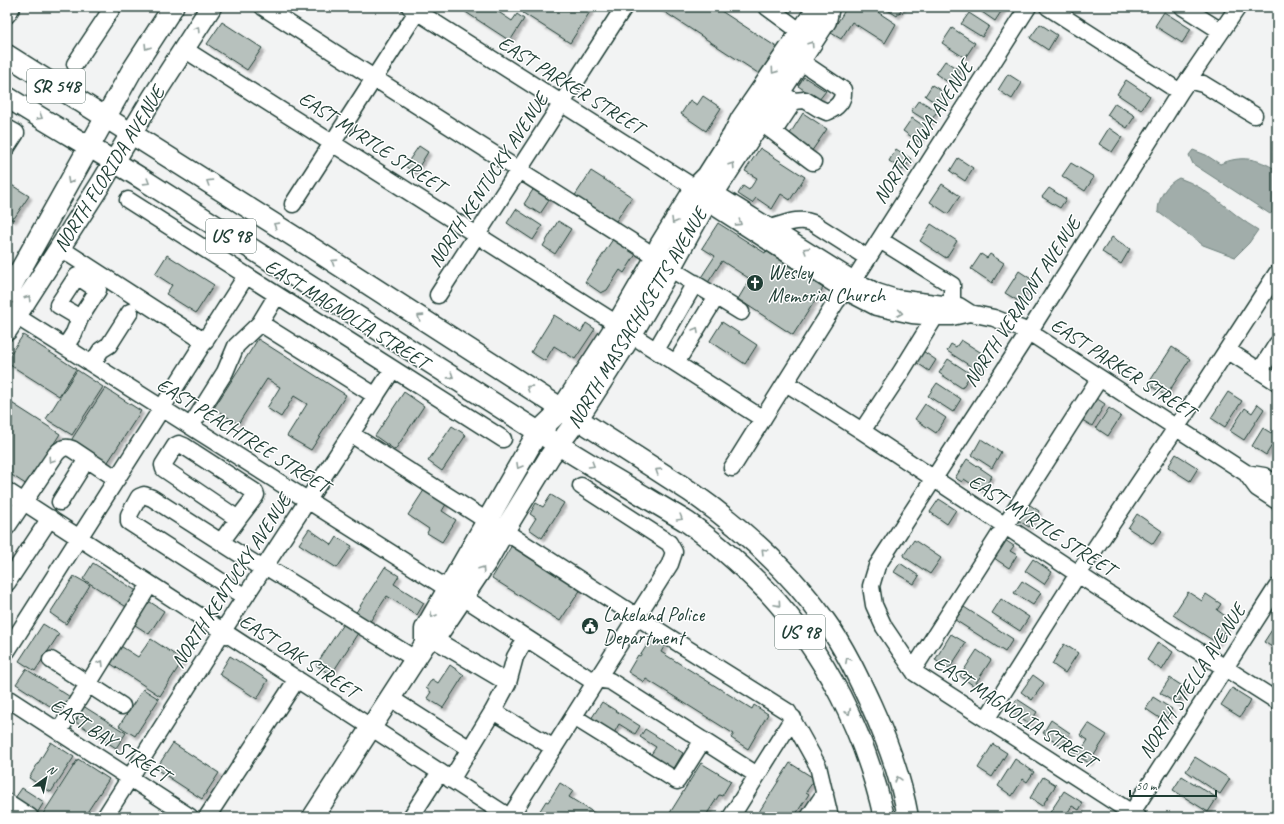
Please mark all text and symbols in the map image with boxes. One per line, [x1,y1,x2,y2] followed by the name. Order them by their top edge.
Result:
[192,26,200,33] one-way arrow
[494,30,652,142] street label: EAST PARKER STREET
[806,41,814,48] one-way arrow
[144,43,151,50] one-way arrow
[867,53,980,208] street label: NORTH IOWA AVENUE
[771,67,779,74] one-way arrow
[27,69,85,103] road number: SR 548
[48,79,171,256] street label: NORTH FLORIDA AVENUE
[294,85,454,201] street label: EAST MYRTLE STREET
[422,86,555,272] street label: NORTH KENTUCKY AVENUE
[36,113,43,120] one-way arrow
[728,162,735,169] one-way arrow
[67,177,75,185] one-way arrow
[143,178,150,185] one-way arrow
[206,180,213,187] one-way arrow
[561,201,714,433] street label: NORTH MASSACHUSETTS AVENUE
[958,210,1088,392] street label: NORTH VERMONT AVENUE
[672,217,679,224] one-way arrow
[735,218,742,226] one-way arrow
[206,219,256,253] road number: US 98
[273,222,280,230] one-way arrow
[803,247,810,255] one-way arrow
[260,253,437,377] street label: EAST MAGNOLIA STREET
[331,259,338,267] one-way arrow
[768,260,887,308] place label: Wesley Memorial Church
[745,273,765,293] church icon: Wesley Memorial Church
[23,295,31,302] one-way arrow
[897,308,903,316] one-way arrow
[1046,312,1203,426] street label: EAST PARKER STREET
[417,315,424,322] one-way arrow
[692,327,699,334] one-way arrow
[447,371,454,379] one-way arrow
[152,372,338,501] street label: EAST PEACHTREE STREET
[526,385,533,393] one-way arrow
[49,456,56,463] one-way arrow
[588,461,595,468] one-way arrow
[516,462,524,469] one-way arrow
[964,468,1124,584] street label: EAST MYRTLE STREET
[655,469,662,476] one-way arrow
[165,487,298,673] street label: NORTH KENTUCKY AVENUE
[676,514,683,521] one-way arrow
[761,548,769,556] one-way arrow
[477,566,485,573] one-way arrow
[1133,597,1253,763] street label: NORTH STELLA AVENUE
[773,599,780,606] one-way arrow
[603,602,706,650] place label: Lakeland Police Department
[235,608,367,706] street label: EAST OAK STREET
[430,611,438,618] one-way arrow
[775,615,825,649] road number: US 98
[580,616,600,636] public building icon: Lakeland Police Department
[929,650,1104,776] street label: EAST MAGNOLIA STREET
[845,657,853,664] one-way arrow
[97,660,104,667] one-way arrow
[46,692,178,790] street label: EAST BAY STREET
[844,708,851,715] one-way arrow
[26,758,66,798] north arrow
[45,762,60,779] text: N
[1130,772,1216,798] scale bar
[894,776,903,783] one-way arrow
[1136,778,1158,794] text: 50 m

